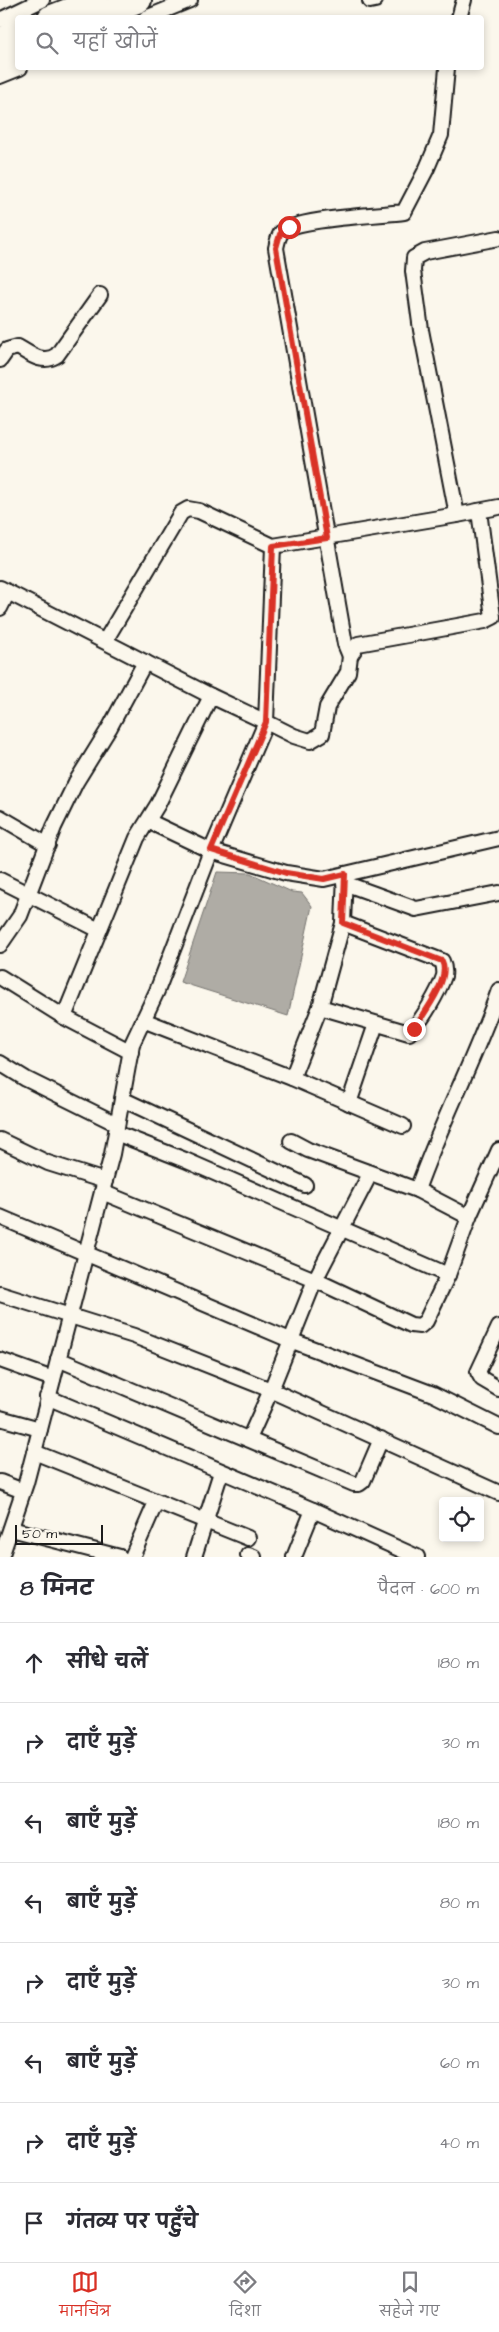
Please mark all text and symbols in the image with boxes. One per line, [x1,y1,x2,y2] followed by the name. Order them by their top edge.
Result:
[15,15,484,70] search box
[33,29,61,57] icon: search
[73,29,157,56] text: यहाँ खोजें
[278,216,301,239] route start
[403,1018,426,1041] route end
[439,1497,484,1542] map controls
[439,1497,484,1542] button: locate
[15,1522,102,1545] scale bar
[22,1524,57,1544] text: 50 m
[20,1574,93,1603] text: 8 मिनट
[378,1578,479,1600] text: पैदल · 600 m
[20,1649,48,1677] icon: ahead
[67,1649,148,1676] text: सीधे चलें
[438,1652,479,1674] text: 180 m
[20,1729,48,1757] icon: right
[67,1729,136,1756] text: दाएँ मुड़ें
[442,1732,479,1754] text: 30 m
[20,1809,48,1837] icon: left
[67,1809,136,1836] text: बाएँ मुड़ें
[438,1812,479,1834] text: 180 m
[20,1889,48,1917] icon: left
[67,1889,136,1916] text: बाएँ मुड़ें
[440,1892,479,1914] text: 80 m
[20,1969,48,1997] icon: right
[67,1969,136,1996] text: दाएँ मुड़ें
[442,1972,479,1994] text: 30 m
[20,2049,48,2077] icon: left
[67,2049,136,2076] text: बाएँ मुड़ें
[440,2052,479,2074] text: 60 m
[20,2129,48,2157] icon: right
[67,2129,136,2156] text: दाएँ मुड़ें
[439,2132,479,2154] text: 40 m
[20,2209,48,2237] icon: arrive
[67,2209,198,2236] text: गंतव्य पर पहुँचे
[59,2268,111,2327] tab: मानचित्र
[229,2268,261,2327] tab: दिशा
[380,2268,440,2327] tab: सहेजे गए

